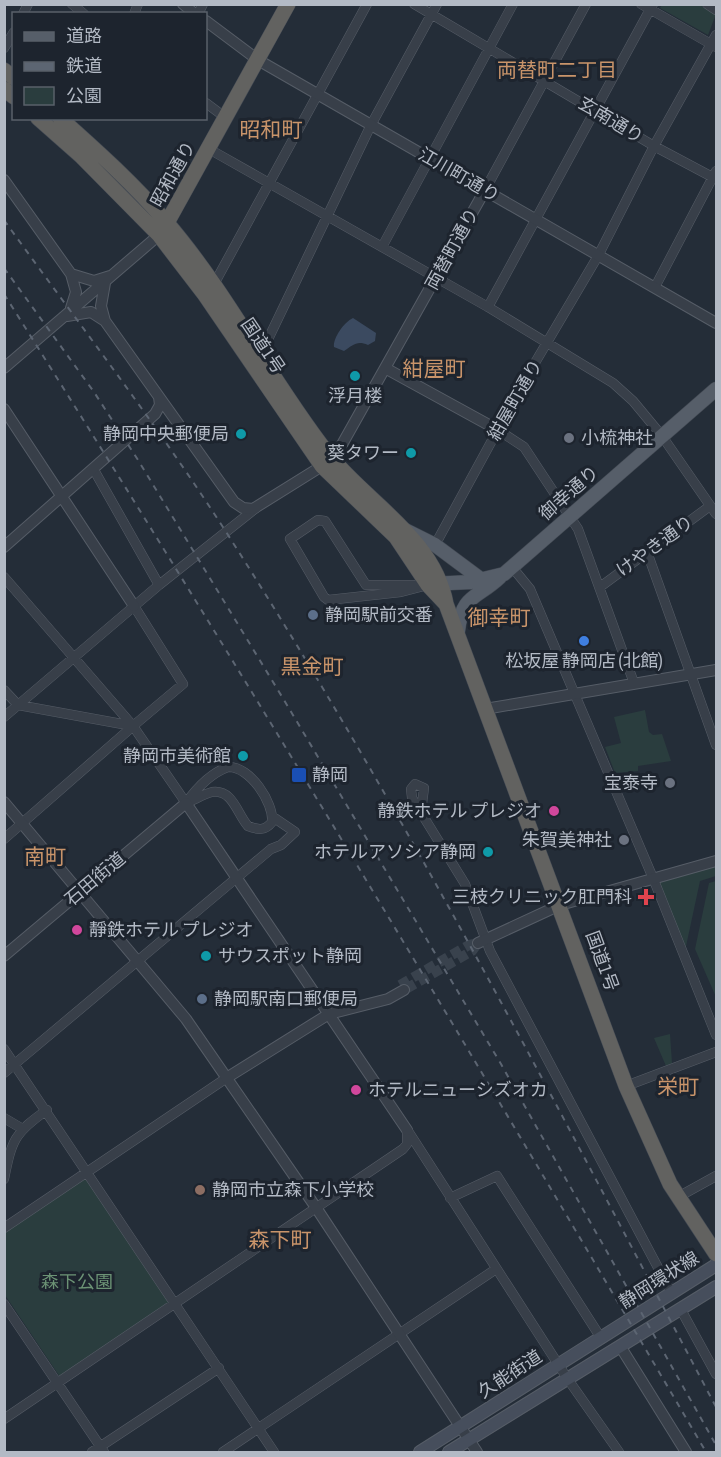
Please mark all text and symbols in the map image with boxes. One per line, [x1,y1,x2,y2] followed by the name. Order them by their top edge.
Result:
[12,12,207,120] legend
[66,25,102,46] text: 道路
[66,55,102,76] text: 鉄道
[497,58,617,81] district label: 両替町二丁目
[66,85,102,106] text: 公園
[575,92,648,147] street label: 玄南通り
[240,117,303,141] district label: 昭和町
[146,137,199,210] street label: 昭和通り
[415,143,503,206] street label: 江川町通り
[421,204,483,293] street label: 両替町通り
[237,314,290,377] street label: 国道1号
[403,356,466,380] district label: 紺屋町
[483,356,546,444] street label: 紺屋町通り
[348,369,362,383] marker: 浮月楼
[328,385,382,406] place label: 浮月楼
[103,423,229,444] place label: 静岡中央郵便局
[234,427,248,441] marker: 静岡中央郵便局
[581,427,653,448] place label: 小梳神社
[562,431,576,445] marker: 小梳神社
[327,442,399,463] place label: 葵タワー
[404,446,418,460] marker: 葵タワー
[535,461,603,524] street label: 御幸通り
[612,511,697,581] street label: けやき通り
[325,604,433,625] place label: 静岡駅前交番
[468,605,531,629] district label: 御幸町
[306,608,320,622] marker: 静岡駅前交番
[577,634,591,648] marker: 松坂屋 静岡店 (北館)
[505,650,663,671] place label: 松坂屋 静岡店 (北館)
[281,654,344,678] district label: 黒金町
[123,745,231,766] place label: 静岡市美術館
[236,749,250,763] marker: 静岡市美術館
[312,764,348,785] place label: 静岡
[290,766,308,784] marker: 静岡
[604,772,658,793] place label: 宝泰寺
[663,776,677,790] marker: 宝泰寺
[378,800,542,821] place label: 静鉄ホテル プレジオ
[547,804,561,818] marker: 静鉄ホテル プレジオ
[522,829,612,850] place label: 朱賀美神社
[617,833,631,847] marker: 朱賀美神社
[314,841,476,862] place label: ホテルアソシア静岡
[24,844,66,868] district label: 南町
[481,845,495,859] marker: ホテルアソシア静岡
[60,847,129,910] street label: 石田街道
[452,886,632,907] place label: 三枝クリニック肛門科
[637,888,655,906] marker: 三枝クリニック肛門科
[89,919,253,940] place label: 靜鉄ホテル プレジオ
[70,923,84,937] marker: 靜鉄ホテル プレジオ
[582,928,623,994] street label: 国道1号
[218,945,362,966] place label: サウスポット静岡
[199,949,213,963] marker: サウスポット静岡
[214,988,358,1009] place label: 静岡駅南口郵便局
[195,992,209,1006] marker: 静岡駅南口郵便局
[657,1074,699,1098] district label: 栄町
[368,1079,548,1100] place label: ホテルニューシズオカ
[349,1083,363,1097] marker: ホテルニューシズオカ
[212,1179,374,1200] place label: 静岡市立森下小学校
[193,1183,207,1197] marker: 静岡市立森下小学校
[249,1227,312,1251] district label: 森下町
[615,1247,702,1312] street label: 静岡環状線
[41,1271,113,1292] park label: 森下公園
[474,1345,546,1402] street label: 久能街道

